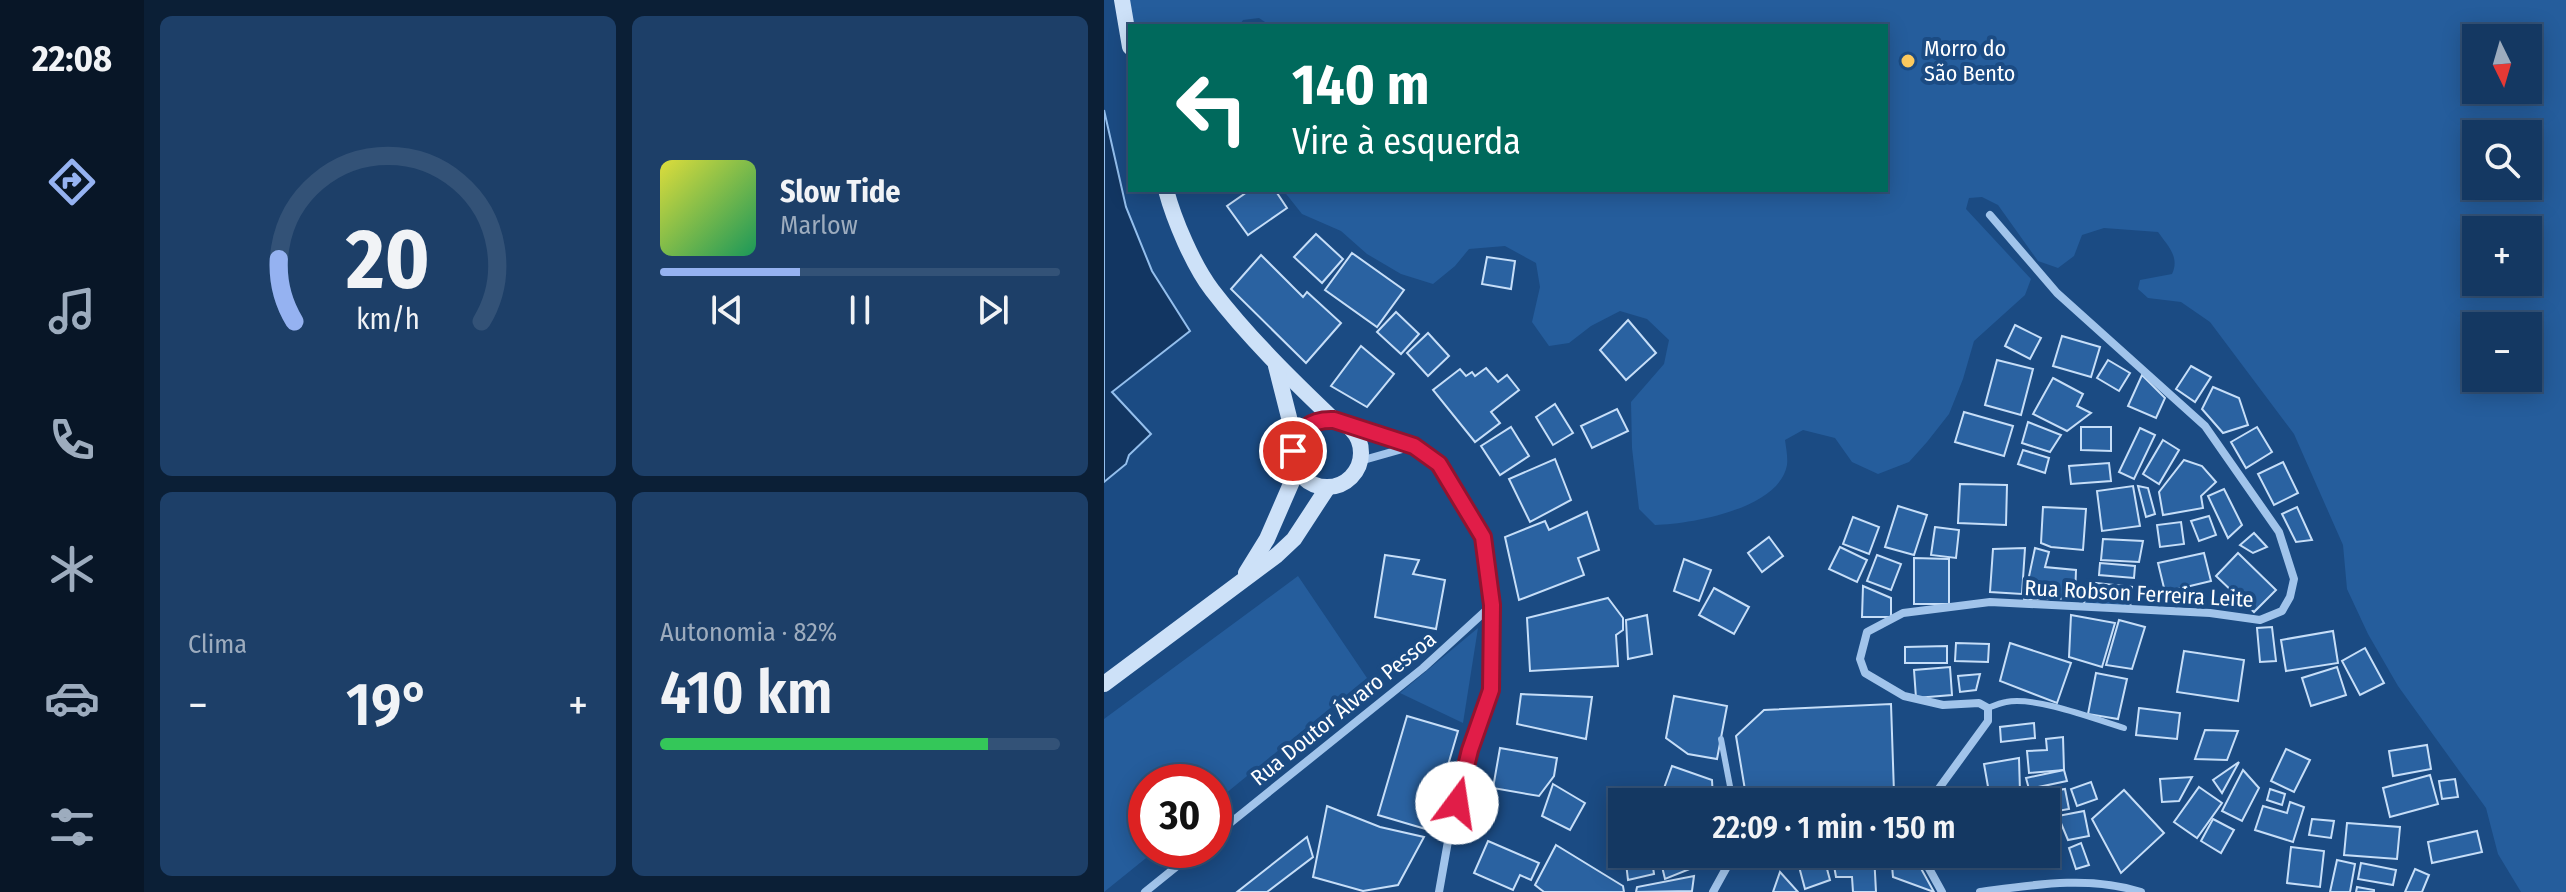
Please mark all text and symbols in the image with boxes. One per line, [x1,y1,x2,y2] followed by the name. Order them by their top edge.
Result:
[2462,24,2542,104] north arrow
[2462,24,2542,392] map controls
[1924,35,2015,87] place label: Morro do São Bento
[32,37,112,81] text: 22:08
[1292,52,1429,119] text: 140 m
[1899,52,1917,70] marker: Morro do São Bento
[1160,56,1264,160] icon: left
[1292,120,1521,164] text: Vire à esquerda
[2462,120,2542,200] button: search
[44,154,100,210] icon: directions
[780,174,901,210] text: Slow Tide
[345,209,430,309] text: 20
[780,210,858,241] text: Marlow
[2462,216,2542,296] button: +
[44,283,100,339] icon: music
[705,288,749,332] icon: previous
[838,288,882,332] icon: pause
[971,288,1015,332] icon: next
[356,302,420,337] text: km/h
[2462,312,2542,392] button: −
[44,412,100,468] icon: phone
[1259,417,1327,485] pin
[1271,429,1315,473] icon: arrive
[44,541,100,597] icon: climate
[2024,574,2254,613] street label: Rua Robson Ferreira Leite
[660,617,837,648] text: Autonomia · 82%
[1245,625,1441,791] street label: Rua Doutor Álvaro Pessoa
[188,629,247,660] text: Clima
[660,657,833,729] text: 410 km
[346,669,430,741] text: 19°
[44,670,100,726] icon: car
[188,679,208,732] text: −
[568,679,588,732] text: +
[1415,761,1499,845] position arrow
[1128,764,1232,868] speed limit sign: 30
[44,799,100,855] icon: filters
[1713,810,1955,846] text: 22:09 · 1 min · 150 m

